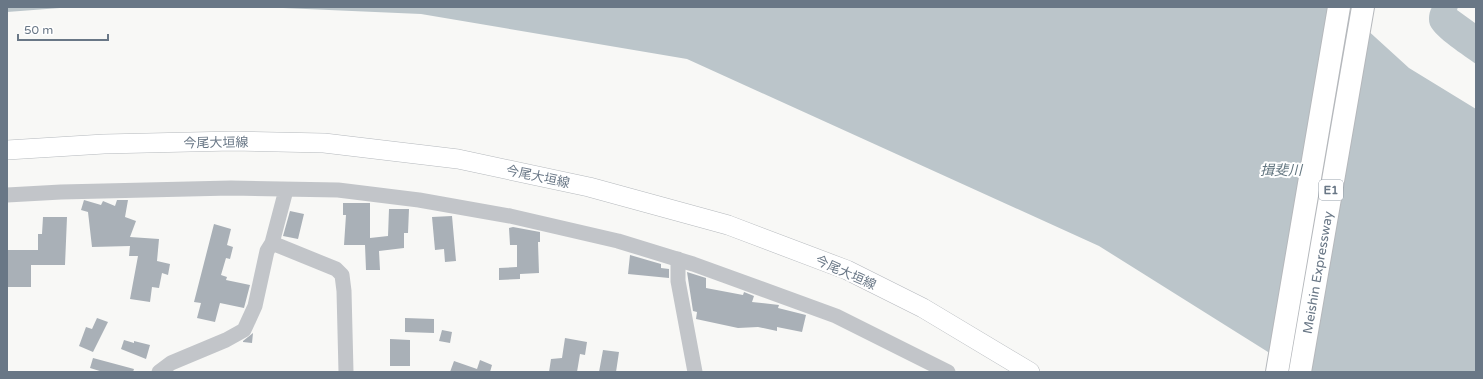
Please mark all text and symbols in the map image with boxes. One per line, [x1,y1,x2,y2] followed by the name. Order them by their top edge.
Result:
[18,16,108,42] scale bar
[24,23,53,37] text: 50 m
[183,134,249,152] street label: 今尾大垣線
[504,162,571,192] street label: 今尾大垣線
[1260,162,1304,179] water label: 揖斐川
[1319,180,1343,200] road number: E1
[1300,210,1337,335] street label: Meishin Expressway
[813,252,879,293] street label: 今尾大垣線

